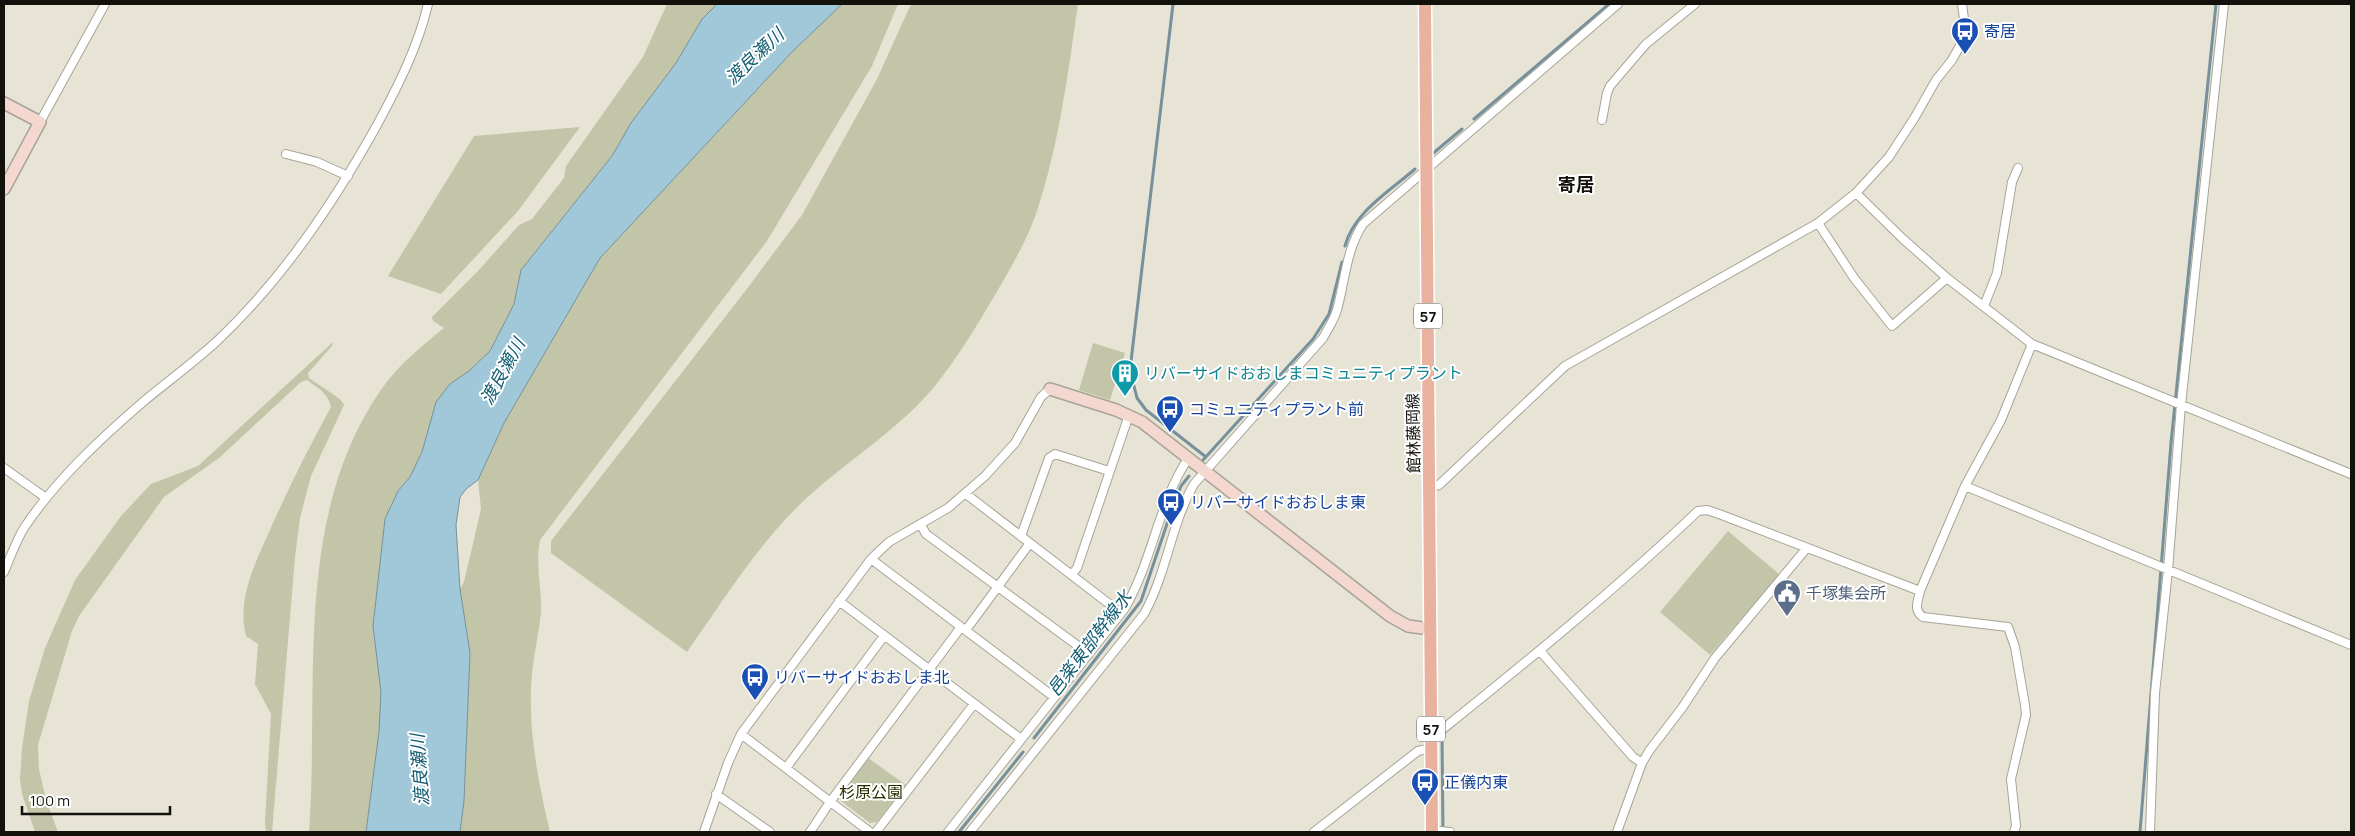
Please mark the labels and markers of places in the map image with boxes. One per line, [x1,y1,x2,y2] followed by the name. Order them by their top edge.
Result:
[1950,16,1980,55] bus stop icon: 寄居
[1984,20,2016,42] place label: 寄居
[1110,358,1140,397] building icon: リバーサイドおおしまコミュニティプラント
[1144,362,1463,384] place label: リバーサイドおおしまコミュニティプラント
[1155,394,1185,433] bus stop icon: コミュニティプラント前
[1189,398,1364,420] place label: コミュニティプラント前
[1156,487,1186,526] bus stop icon: リバーサイドおおしま東
[1190,491,1366,513] place label: リバーサイドおおしま東
[1772,578,1802,617] public building icon: 千塚集会所
[1806,582,1886,604] place label: 千塚集会所
[740,662,770,701] bus stop icon: リバーサイドおおしま北
[774,666,950,688] place label: リバーサイドおおしま北
[1410,767,1440,806] bus stop icon: 正儀内東
[1444,771,1508,793] place label: 正儀内東

